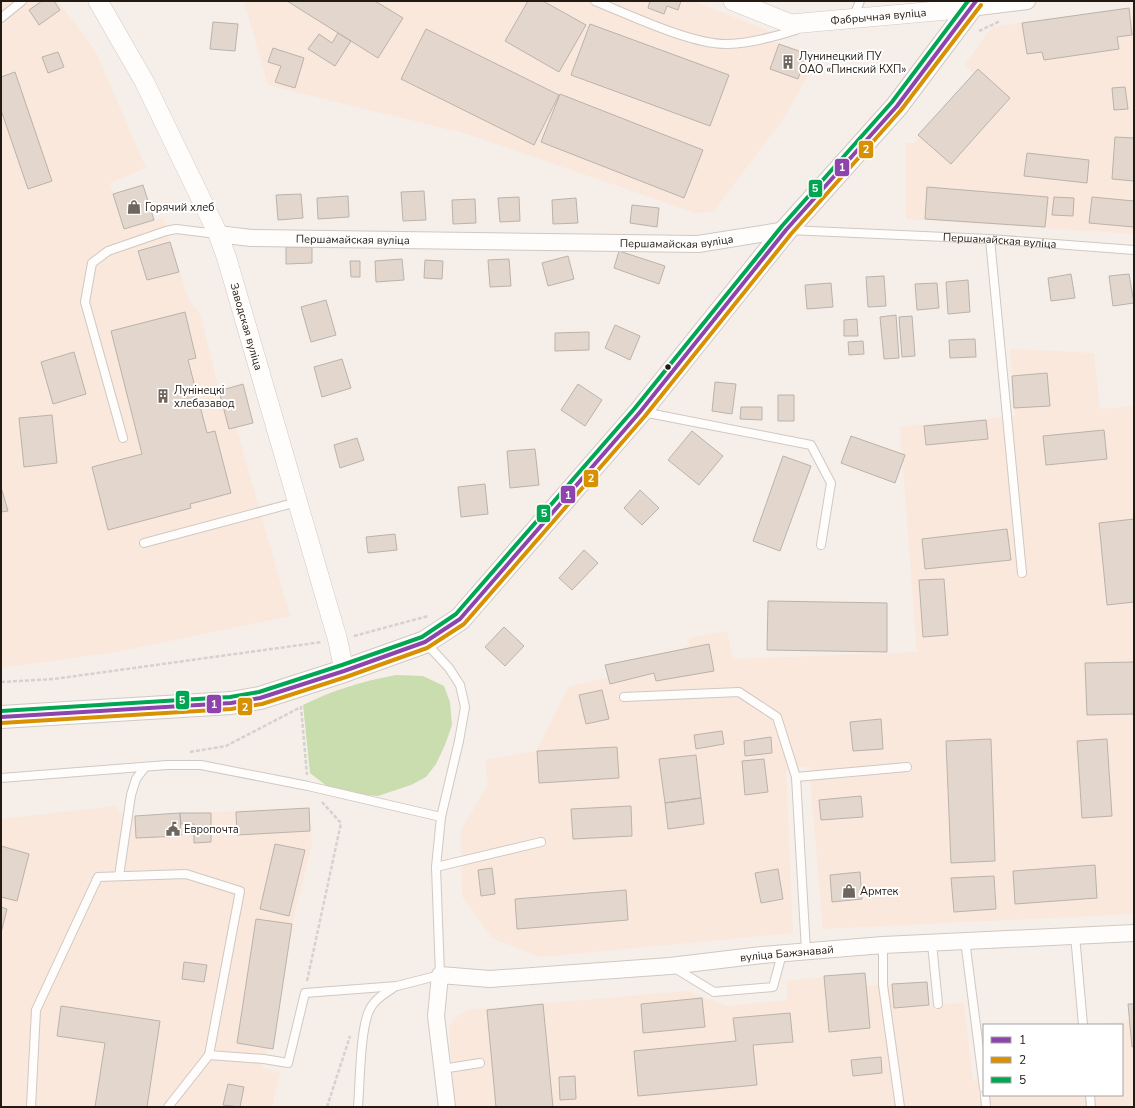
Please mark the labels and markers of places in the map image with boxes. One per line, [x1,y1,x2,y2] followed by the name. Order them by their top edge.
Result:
[799,49,906,77] place label: Лунинецкий ПУ ОАО «Пинский КХП»
[780,54,796,70] building icon: Лунинецкий ПУ ОАО «Пинский КХП»
[126,199,142,215] shop icon: Горячий хлеб
[145,200,214,215] place label: Горячий хлеб
[663,362,673,372] unlabelled marker
[174,383,235,411] place label: Лунінецкі хлебазавод
[155,388,171,404] building icon: Лунінецкі хлебазавод
[165,821,181,837] public building icon: Европочта
[184,822,239,837] place label: Европочта
[841,883,857,899] shop icon: Армтек
[860,884,899,899] place label: Армтек

